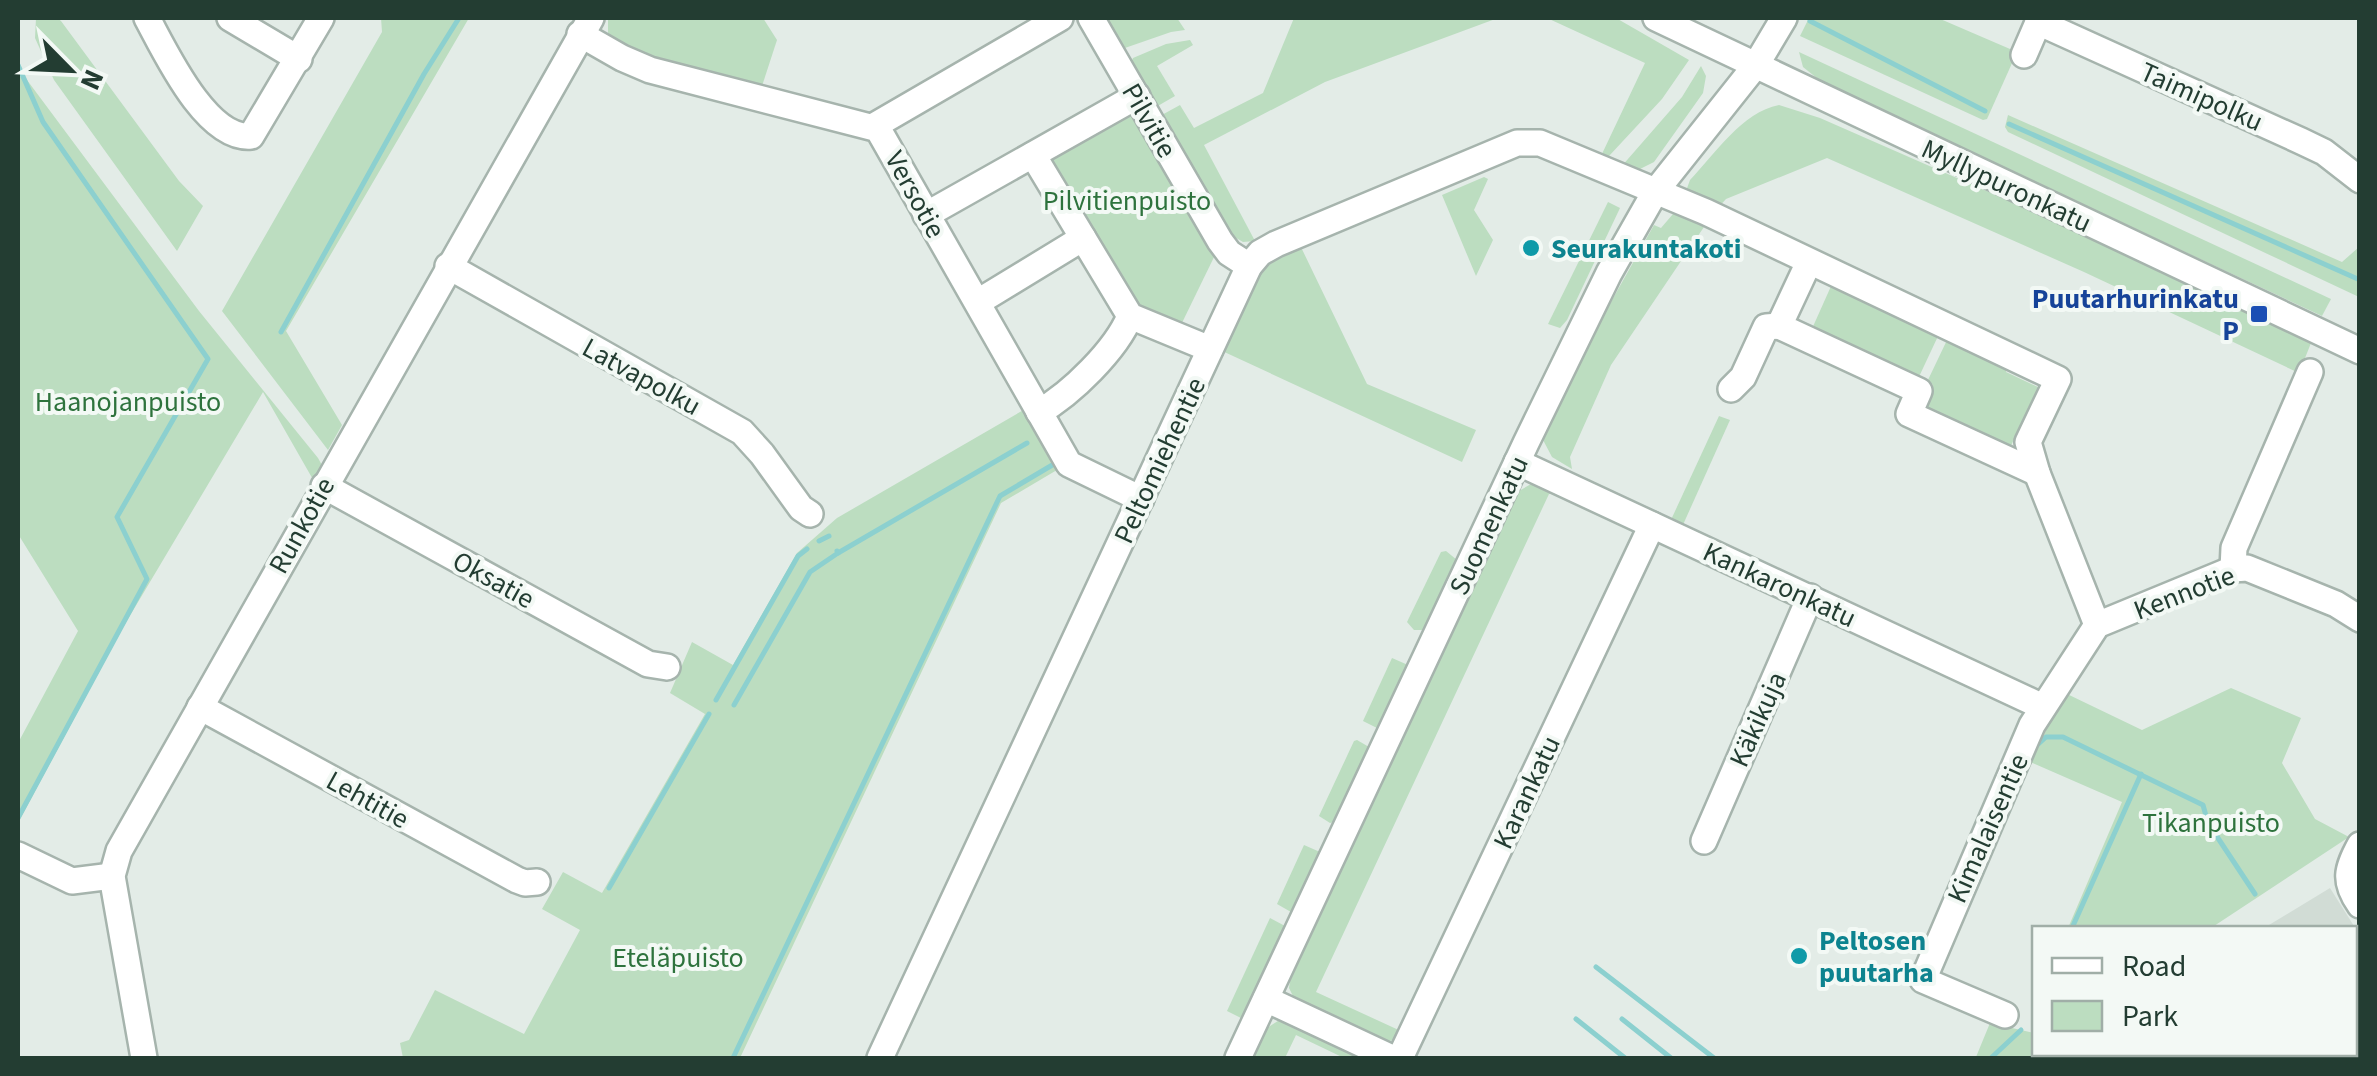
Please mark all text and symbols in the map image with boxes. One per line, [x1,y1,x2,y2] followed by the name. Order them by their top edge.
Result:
[20,20,120,120] north arrow
[2134,52,2269,142] street label: Taimipolku
[70,63,114,96] text: N
[1112,76,1186,165] street label: Pilvitie
[1915,129,2098,243] street label: Myllypuronkatu
[875,144,955,245] street label: Versotie
[1043,181,1211,221] park label: Pilvitienpuisto
[1551,229,1742,269] place label: Seurakuntakoti
[1520,237,1542,259] marker: Seurakuntakoti
[2032,279,2239,351] place label: Puutarhurinkatu P
[2248,303,2270,325] marker: Puutarhurinkatu P
[575,328,708,426] street label: Latvapolku
[1104,371,1216,550] street label: Peltomiehentie
[35,382,221,422] park label: Haanojanpuisto
[1439,449,1539,602] street label: Suomenkatu
[259,470,345,581] street label: Runkotie
[1696,532,1863,638] street label: Kankaronkatu
[445,541,542,619] street label: Oksatie
[2128,555,2241,631] street label: Kennotie
[1719,665,1797,774] street label: Käkikuja
[1483,729,1571,856] street label: Karankatu
[1937,747,2039,910] street label: Kimalaisentie
[319,761,416,839] street label: Lehtitie
[2142,803,2280,843] park label: Tikanpuisto
[1819,921,1934,993] place label: Peltosen puutarha
[2032,926,2357,1056] legend
[612,938,744,978] park label: Eteläpuisto
[1788,945,1810,967] marker: Peltosen puutarha
[2122,945,2186,988] text: Road
[2122,995,2178,1038] text: Park

